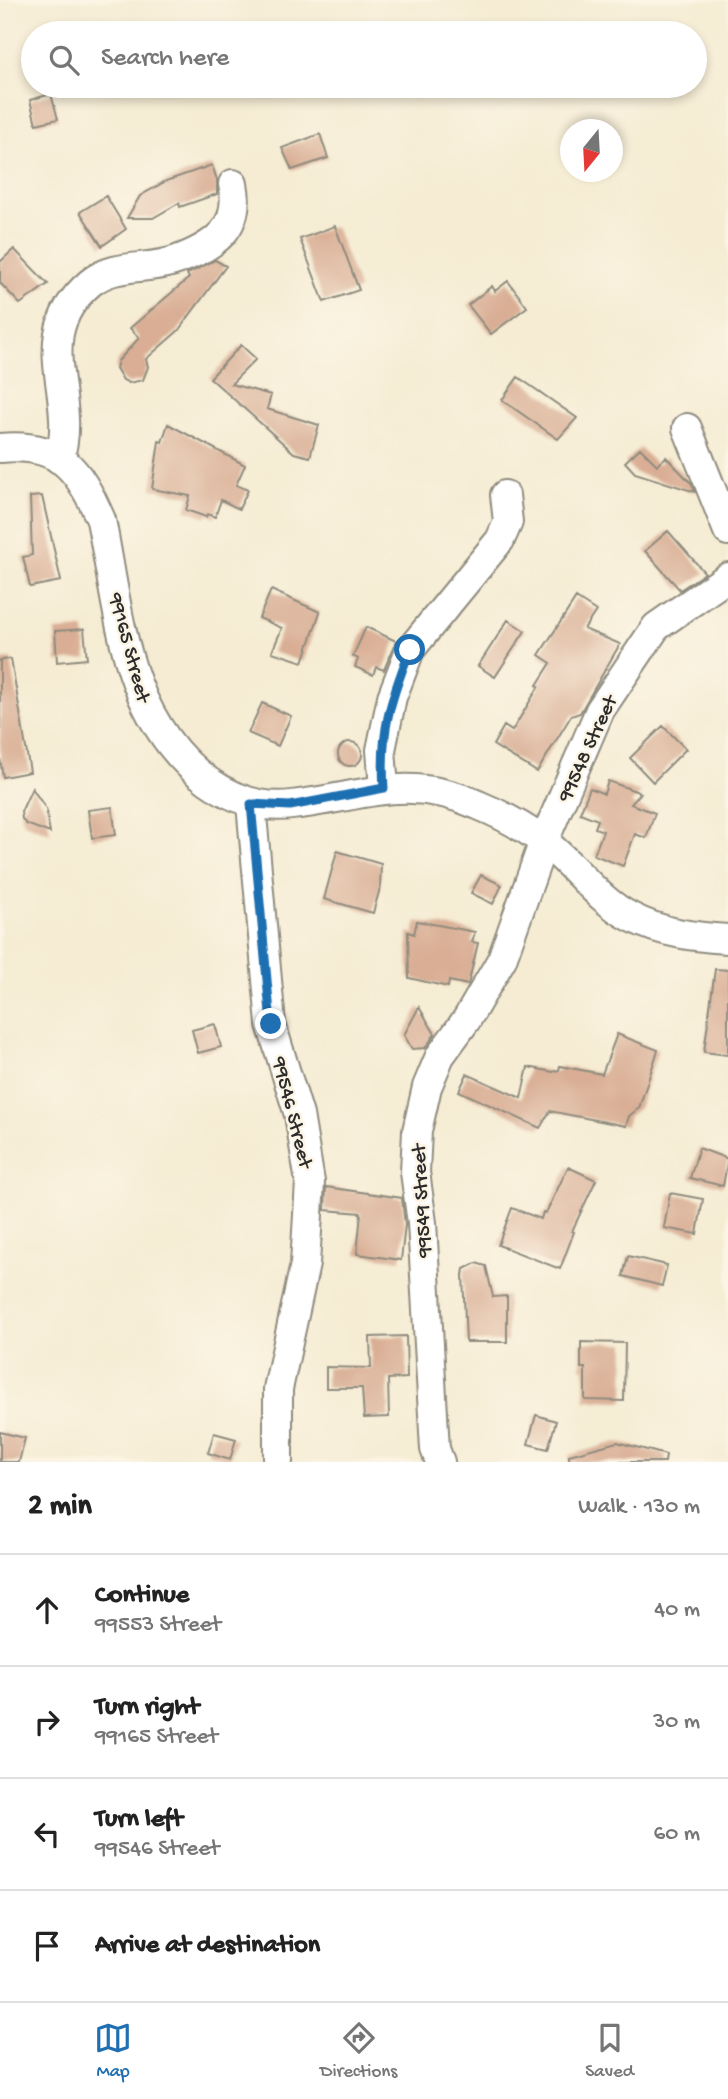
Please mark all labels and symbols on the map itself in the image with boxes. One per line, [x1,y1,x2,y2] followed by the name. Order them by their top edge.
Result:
[560,119,623,182] north arrow
[101,590,155,708] street label: 99165 Street
[394,634,425,665] route start
[553,690,626,808] street label: 99548 Street
[255,1008,286,1039] route end
[264,1054,317,1173] street label: 99546 Street
[408,1141,439,1259] street label: 99549 Street

